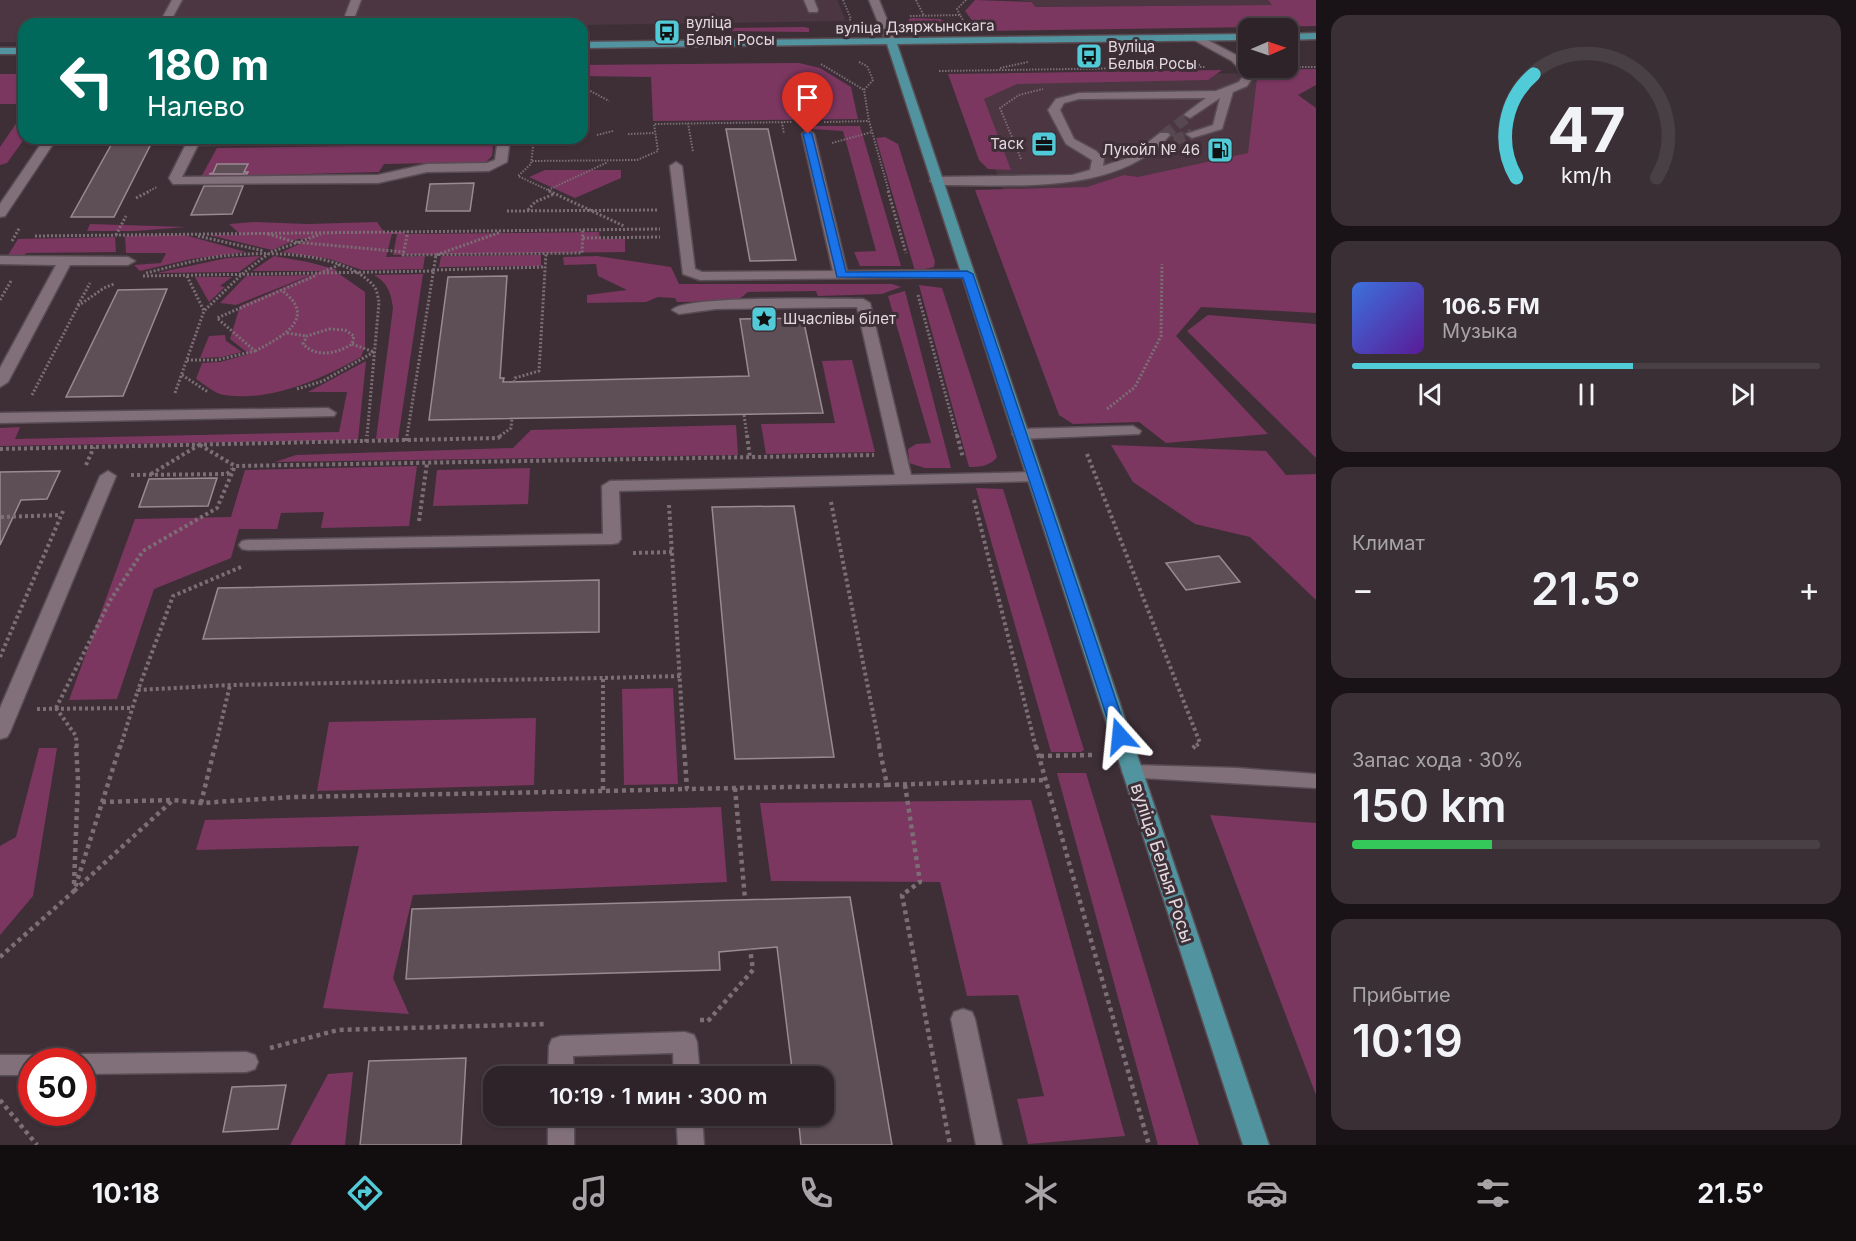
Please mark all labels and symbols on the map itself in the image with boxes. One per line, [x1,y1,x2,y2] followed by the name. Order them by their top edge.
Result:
[686,13,775,49] place label: вуліца Белыя Росы
[835,16,995,37] street label: вуліца Дзяржынскага
[652,17,682,47] bus stop icon: вуліца Белыя Росы
[1238,18,1298,78] north arrow
[1108,37,1197,73] place label: Вуліца Белыя Росы
[1074,41,1104,71] bus stop icon: Вуліца Белыя Росы
[782,72,833,134] pin
[1029,129,1059,159] office icon: Таск
[990,134,1024,153] place label: Таск
[1205,135,1235,165] fuel station icon: Лукойл № 46
[1102,140,1200,159] place label: Лукойл № 46
[749,304,779,334] place icon: Шчаслівы білет
[783,309,896,328] place label: Шчаслівы білет
[1088,704,1152,768] position arrow
[1127,780,1198,945] street label: вуліца Белыя Росы
[18,1048,96,1126] speed limit sign: 50

